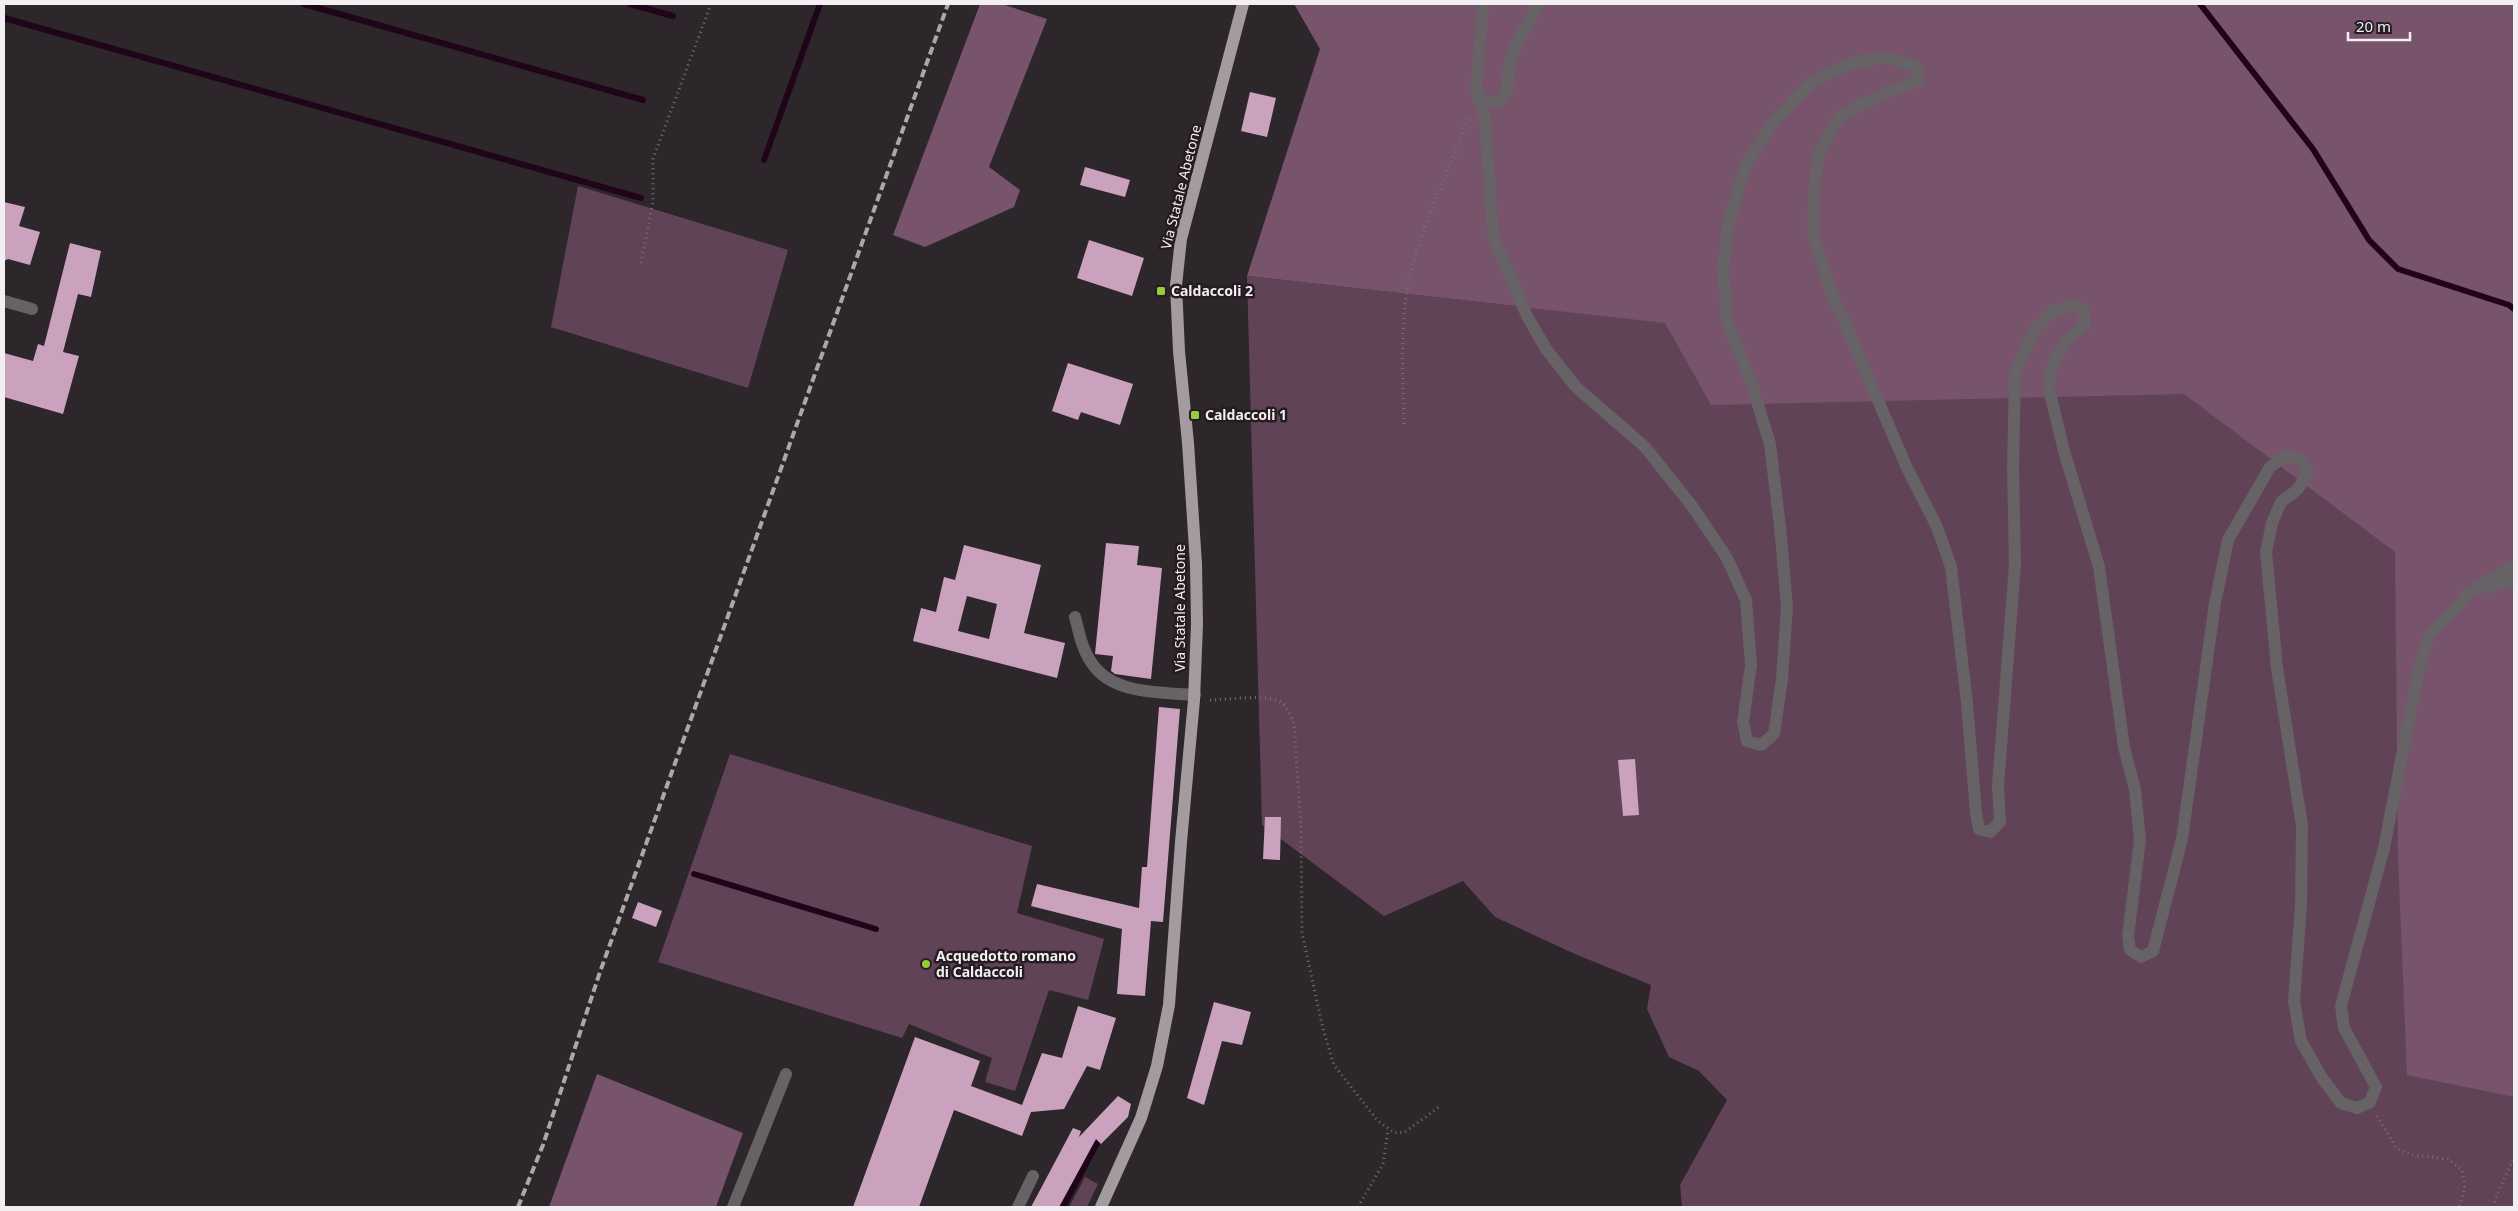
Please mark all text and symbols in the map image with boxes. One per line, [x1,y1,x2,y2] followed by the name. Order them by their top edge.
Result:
[2348,10,2410,42] scale bar
[2356,16,2391,36] text: 20 m
[1156,123,1205,251] street label: Via Statale Abetone
[1171,281,1253,300] place label: Caldaccoli 2
[1155,285,1167,297] marker: Caldaccoli 2
[1205,405,1287,424] place label: Caldaccoli 1
[1189,409,1201,421] marker: Caldaccoli 1
[1170,544,1189,672] street label: Via Statale Abetone
[936,946,1076,981] place label: Acquedotto romano di Caldaccoli
[920,958,932,970] marker: Acquedotto romano di Caldaccoli

